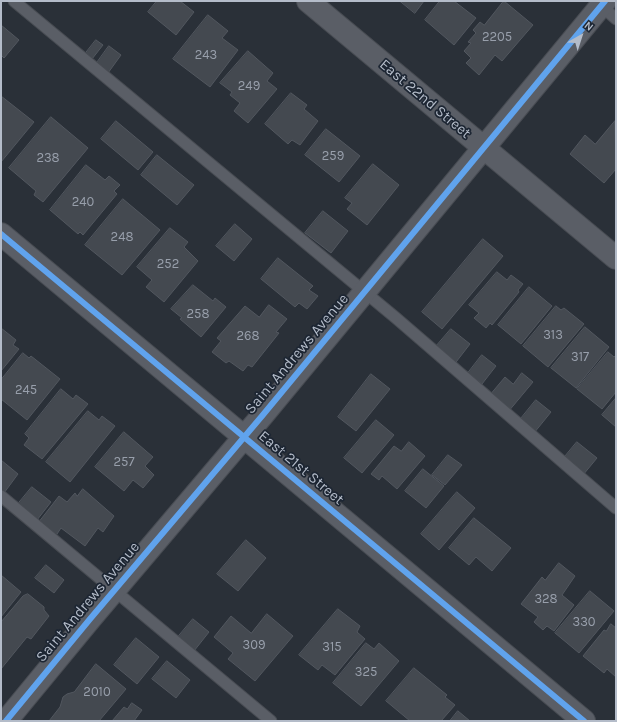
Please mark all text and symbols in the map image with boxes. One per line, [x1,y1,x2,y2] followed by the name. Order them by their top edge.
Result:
[561,16,601,56] north arrow
[582,19,596,34] text: N
[482,29,512,45] house number: 2205
[195,47,217,63] house number: 243
[376,56,474,142] street label: East 22nd Street
[238,78,260,94] house number: 249
[322,148,344,164] house number: 259
[36,150,60,166] house number: 238
[72,194,94,210] house number: 240
[111,229,133,245] house number: 248
[157,256,179,272] house number: 252
[241,290,353,418] street label: Saint Andrews Avenue
[187,306,209,322] house number: 258
[543,327,563,343] house number: 313
[237,328,259,344] house number: 268
[571,349,589,365] house number: 317
[15,382,37,398] house number: 245
[255,427,347,509] street label: East 21st Street
[114,454,134,470] house number: 257
[32,538,144,666] street label: Saint Andrews Avenue
[534,591,558,607] house number: 328
[572,614,596,630] house number: 330
[243,637,265,653] house number: 309
[322,639,342,655] house number: 315
[355,664,377,680] house number: 325
[83,684,111,700] house number: 2010

